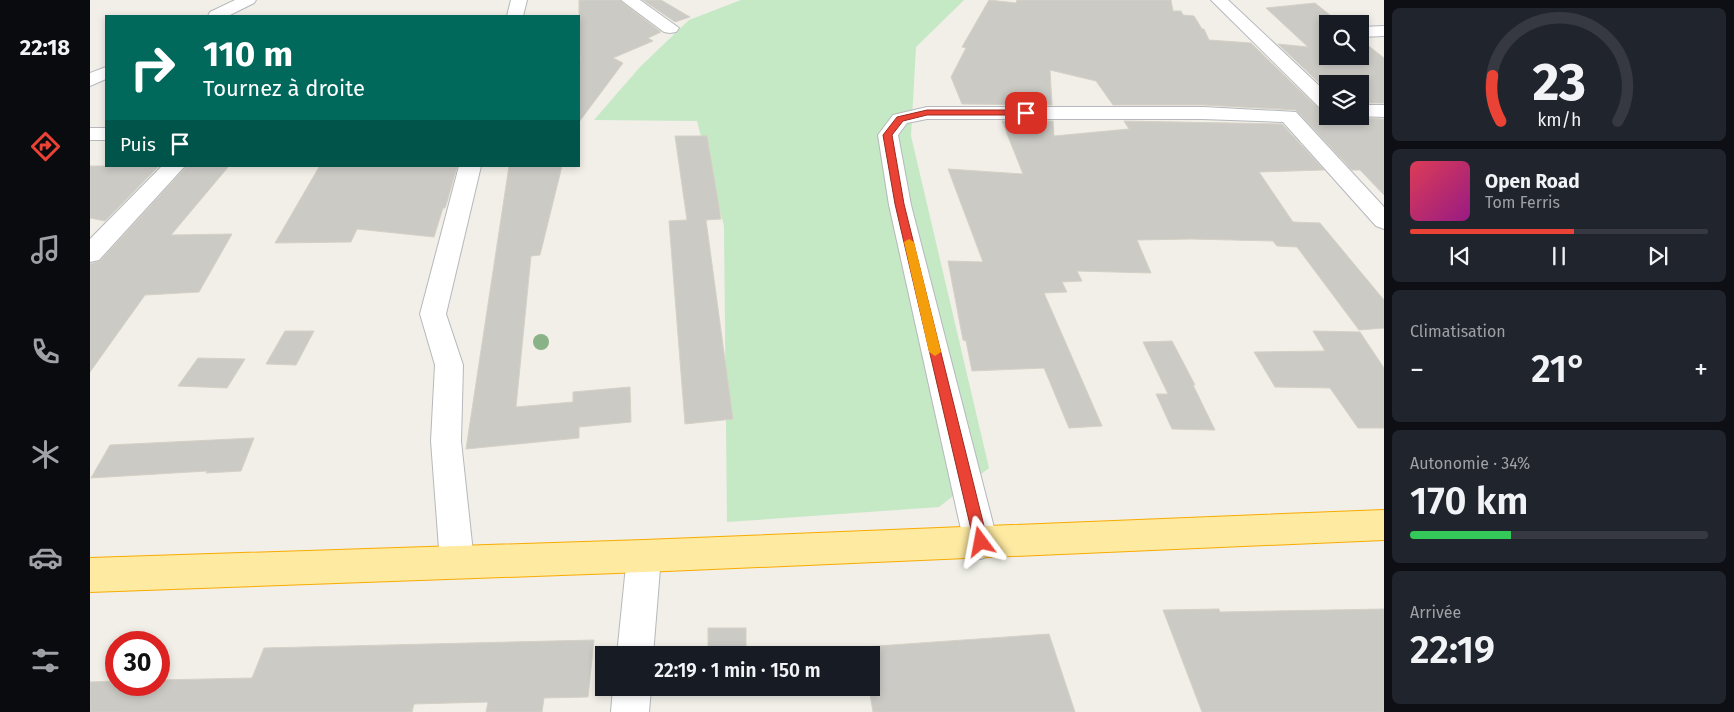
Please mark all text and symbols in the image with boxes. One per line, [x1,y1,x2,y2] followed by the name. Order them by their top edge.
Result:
[1319,15,1369,125] map controls
[1319,15,1369,65] button: search
[203,33,293,75] text: 110 m
[20,34,70,61] text: 22:18
[120,35,185,100] icon: right
[1532,51,1586,114] text: 23
[203,75,365,102] text: Tournez à droite
[1319,75,1369,125] button: layers
[1005,92,1047,134] pin
[1012,99,1040,127] icon: arrive
[1537,109,1581,131] text: km/h
[28,129,63,164] icon: directions
[166,130,194,158] icon: arrive
[120,133,156,156] text: Puis
[1485,170,1580,193] text: Open Road
[1485,193,1560,212] text: Tom Ferris
[28,232,63,267] icon: music
[1446,242,1474,270] icon: previous
[1545,242,1573,270] icon: pause
[1644,242,1672,270] icon: next
[1410,322,1506,341] text: Climatisation
[28,334,63,369] icon: phone
[1531,346,1587,392] text: 21°
[1410,353,1424,386] text: −
[1694,353,1708,386] text: +
[28,437,63,472] icon: climate
[1410,454,1530,473] text: Autonomie · 34%
[1410,478,1529,524] text: 170 km
[954,515,1006,567] position arrow
[28,540,63,575] icon: car
[1410,603,1461,622] text: Arrivée
[1410,627,1495,673] text: 22:19
[105,631,170,696] speed limit sign: 30
[28,643,63,678] icon: filters
[654,659,821,682] text: 22:19 · 1 min · 150 m

